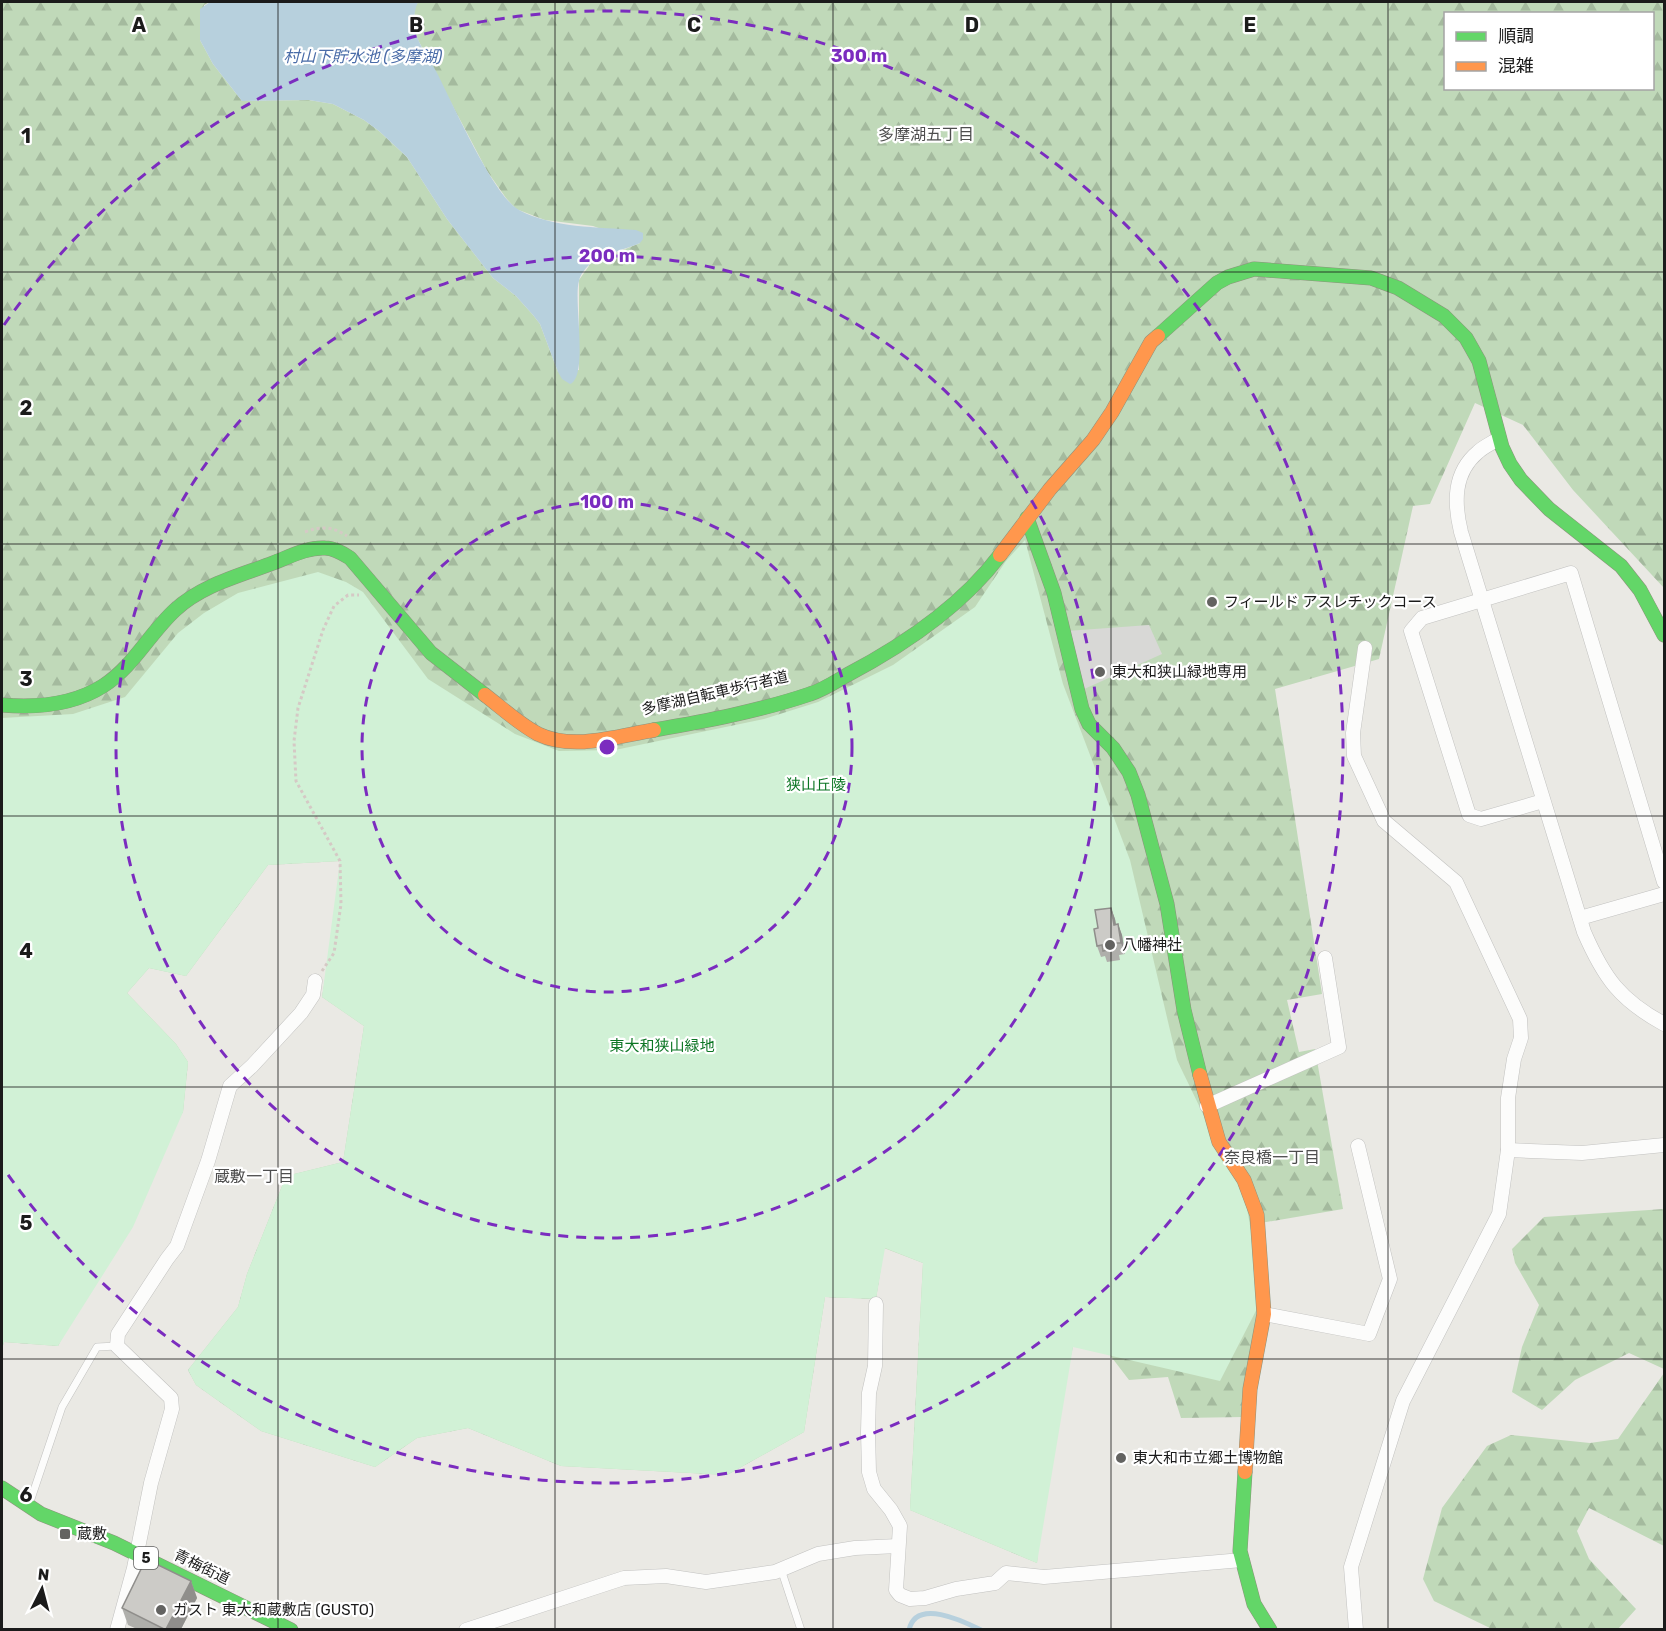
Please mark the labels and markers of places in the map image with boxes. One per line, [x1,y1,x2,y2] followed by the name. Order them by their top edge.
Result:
[1224,593,1437,611] place label: フィールド アスレチックコース
[1205,595,1219,609] marker: フィールド アスレチックコース
[1112,663,1247,681] place label: 東大和狭山緑地専用
[1093,665,1107,679] marker: 東大和狭山緑地専用
[597,737,617,757] centre of rings
[1122,936,1182,954] place label: 八幡神社
[1103,938,1117,952] marker: 八幡神社
[1133,1449,1283,1467] place label: 東大和市立郷土博物館
[1114,1451,1128,1465] marker: 東大和市立郷土博物館
[77,1525,107,1543] place label: 蔵敷
[58,1527,72,1541] marker: 蔵敷
[173,1601,374,1619] place label: ガスト 東大和蔵敷店 (GUSTO)
[154,1603,168,1617] marker: ガスト 東大和蔵敷店 (GUSTO)

